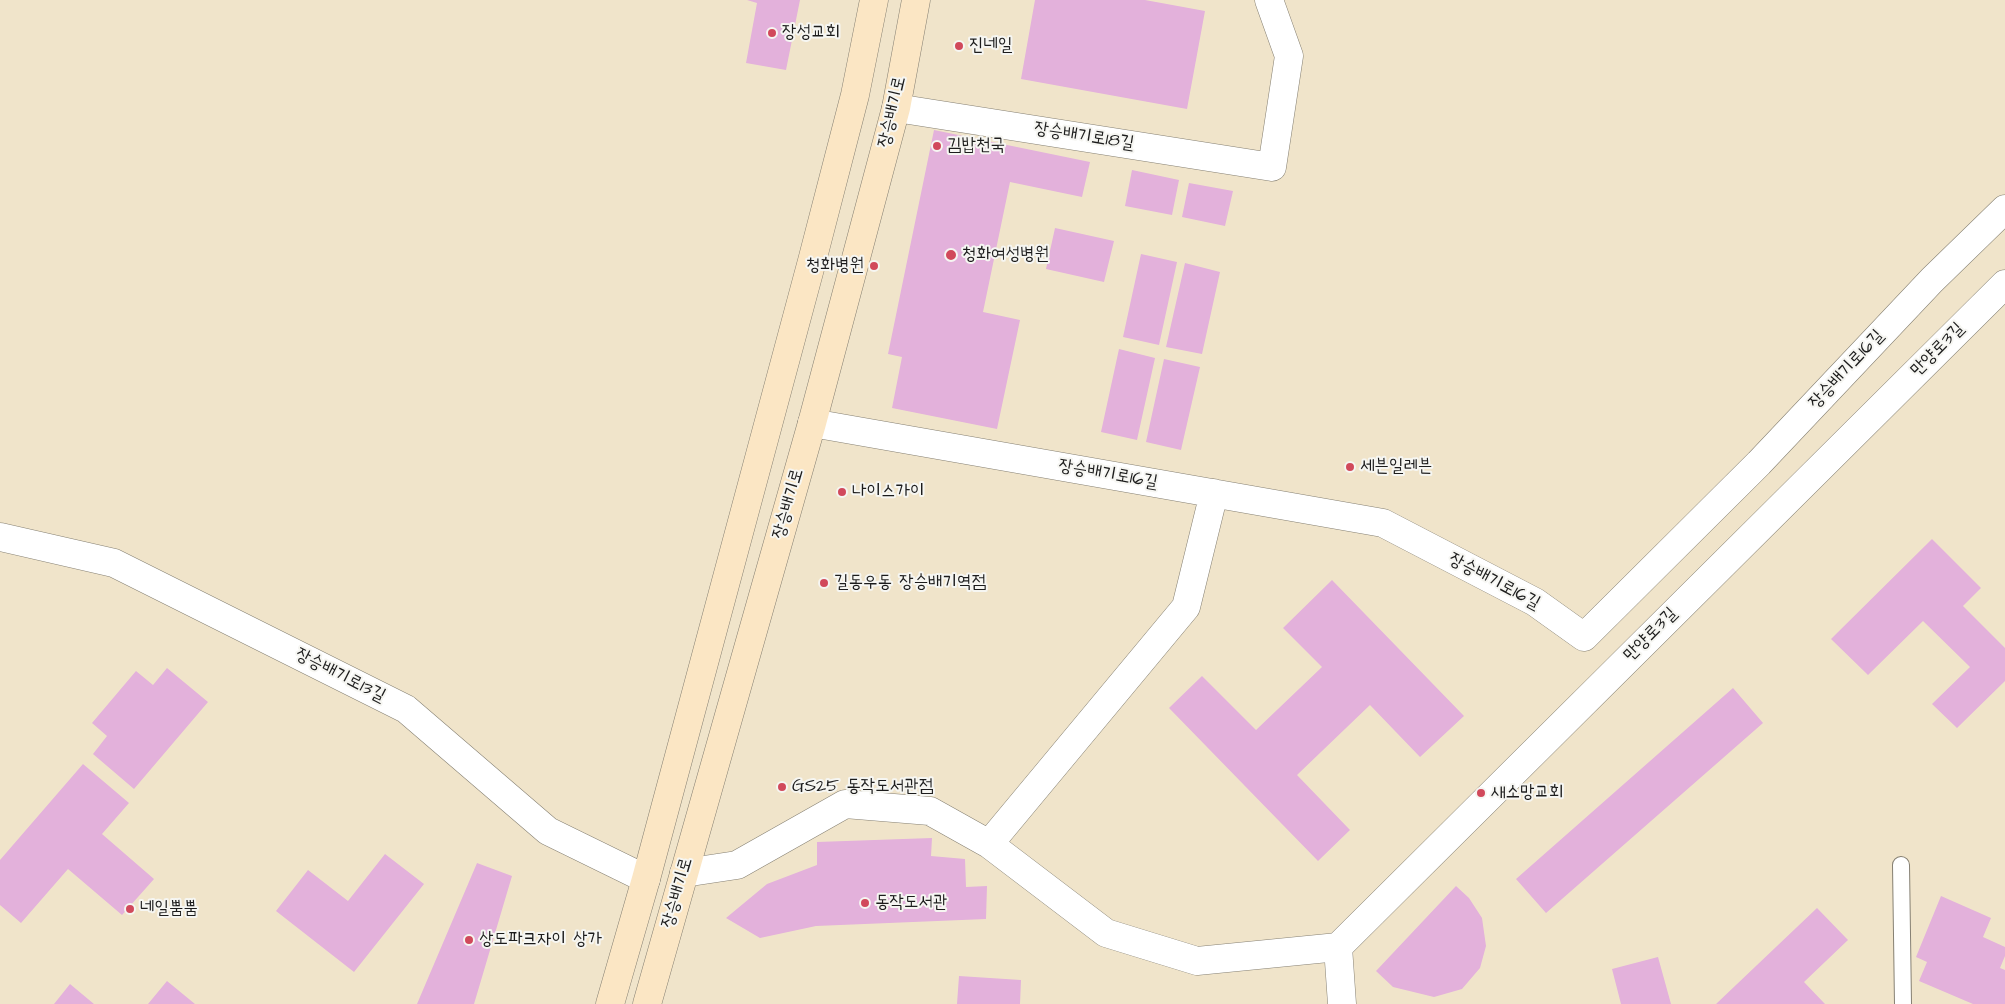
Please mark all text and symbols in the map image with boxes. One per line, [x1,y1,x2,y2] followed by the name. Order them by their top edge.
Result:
[782,22,840,44] place label: 장성교회
[766,27,778,39] marker: 장성교회
[969,35,1012,57] place label: 진네일
[953,40,965,52] marker: 진네일
[874,74,912,150] street label: 장승배기로
[1032,118,1136,156] street label: 장승배기로18길
[947,135,1005,157] place label: 김밥천국
[931,140,943,152] marker: 김밥천국
[962,244,1049,266] place label: 청화여성병원
[944,248,958,262] marker: 청화여성병원
[806,255,864,277] place label: 청화병원
[868,260,880,272] marker: 청화병원
[1907,319,1969,381] street label: 만양로3길
[1805,326,1889,414] street label: 장승배기로16길
[1057,456,1159,494] street label: 장승배기로16길
[1360,456,1432,478] place label: 세븐일레븐
[1344,461,1356,473] marker: 세븐일레븐
[769,466,809,542] street label: 장승배기로
[852,481,924,503] place label: 나이스가이
[836,486,848,498] marker: 나이스가이
[1445,549,1543,615] street label: 장승배기로16길
[834,572,986,594] place label: 길동우동 장승배기역점
[818,577,830,589] marker: 길동우동 장승배기역점
[1620,604,1682,666] street label: 만양로3길
[291,644,389,708] street label: 장승배기로13길
[792,776,933,798] place label: GS25 동작도서관점
[776,781,788,793] marker: GS25 동작도서관점
[1491,782,1563,804] place label: 새소망교회
[1475,787,1487,799] marker: 새소망교회
[658,855,698,931] street label: 장승배기로
[875,892,947,914] place label: 동작도서관
[859,897,871,909] marker: 동작도서관
[140,898,198,920] place label: 네일뿜뿜
[124,903,136,915] marker: 네일뿜뿜
[479,929,602,951] place label: 상도파크자이 상가
[463,934,475,946] marker: 상도파크자이 상가

